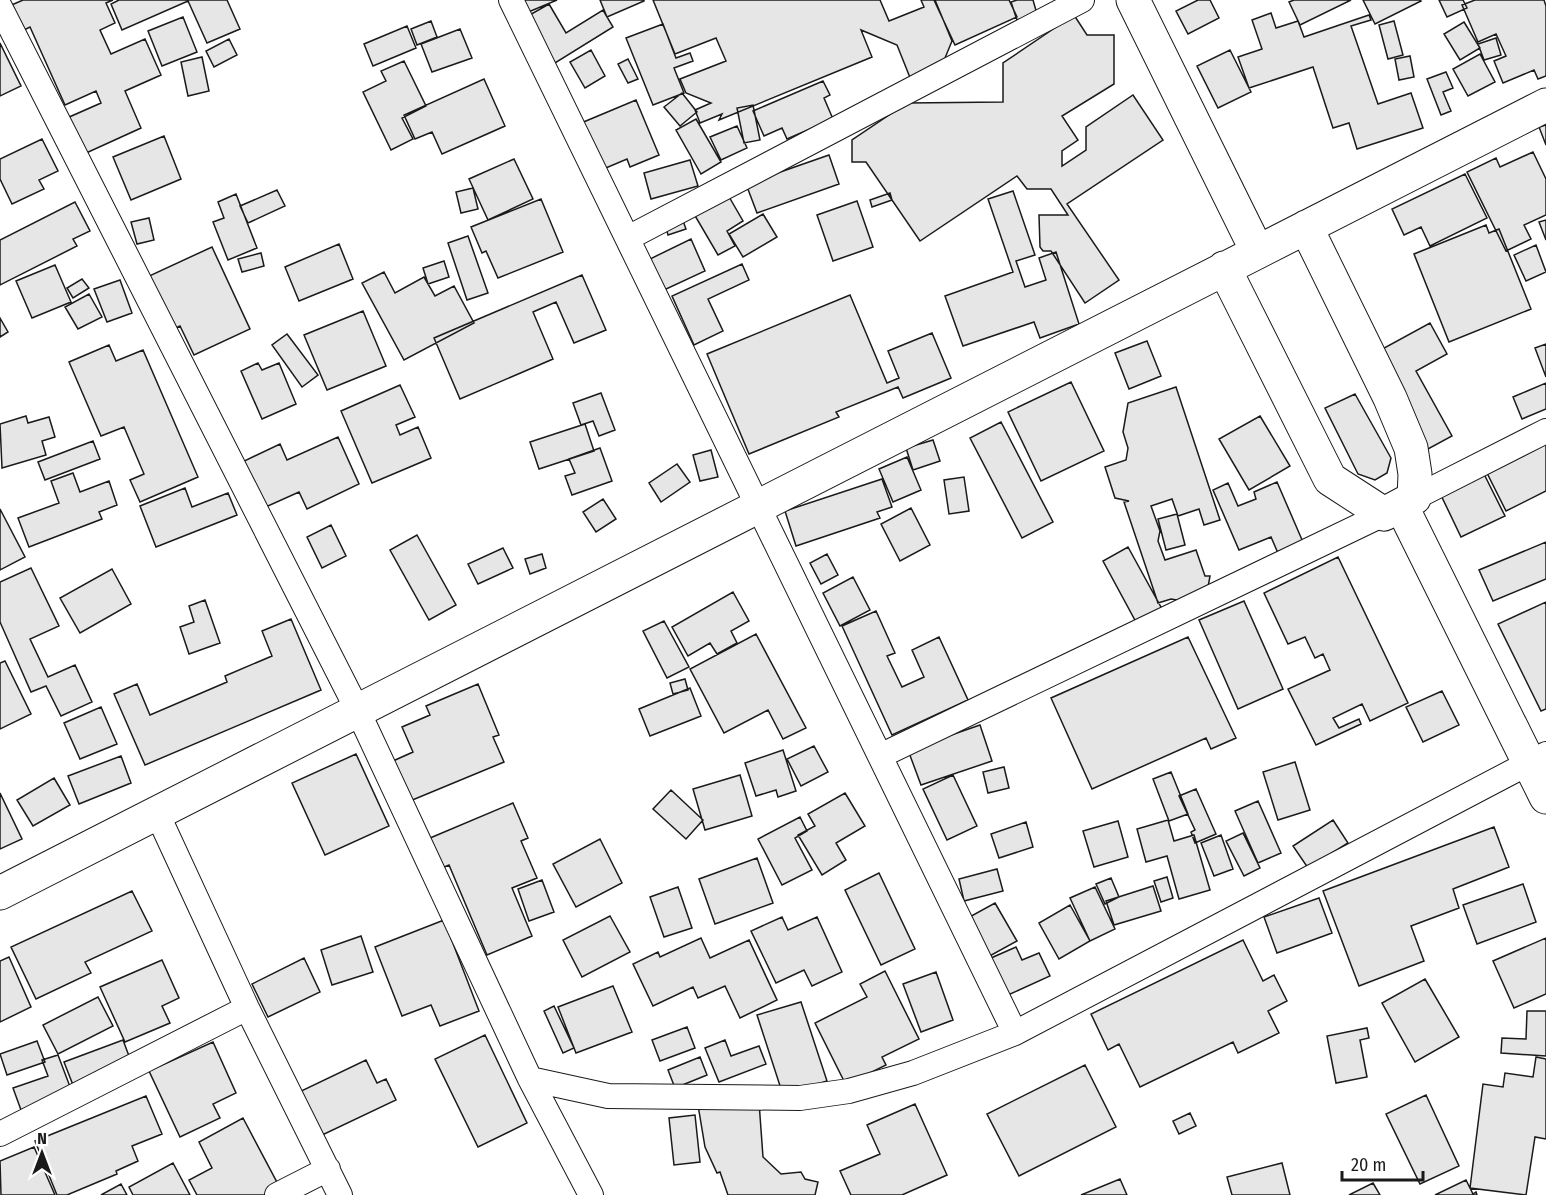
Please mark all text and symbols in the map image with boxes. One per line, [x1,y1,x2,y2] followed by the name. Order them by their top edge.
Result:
[12,1123,72,1183] north arrow
[37,1129,47,1148] text: N
[1342,1144,1423,1182] scale bar
[1351,1154,1386,1176] text: 20 m

